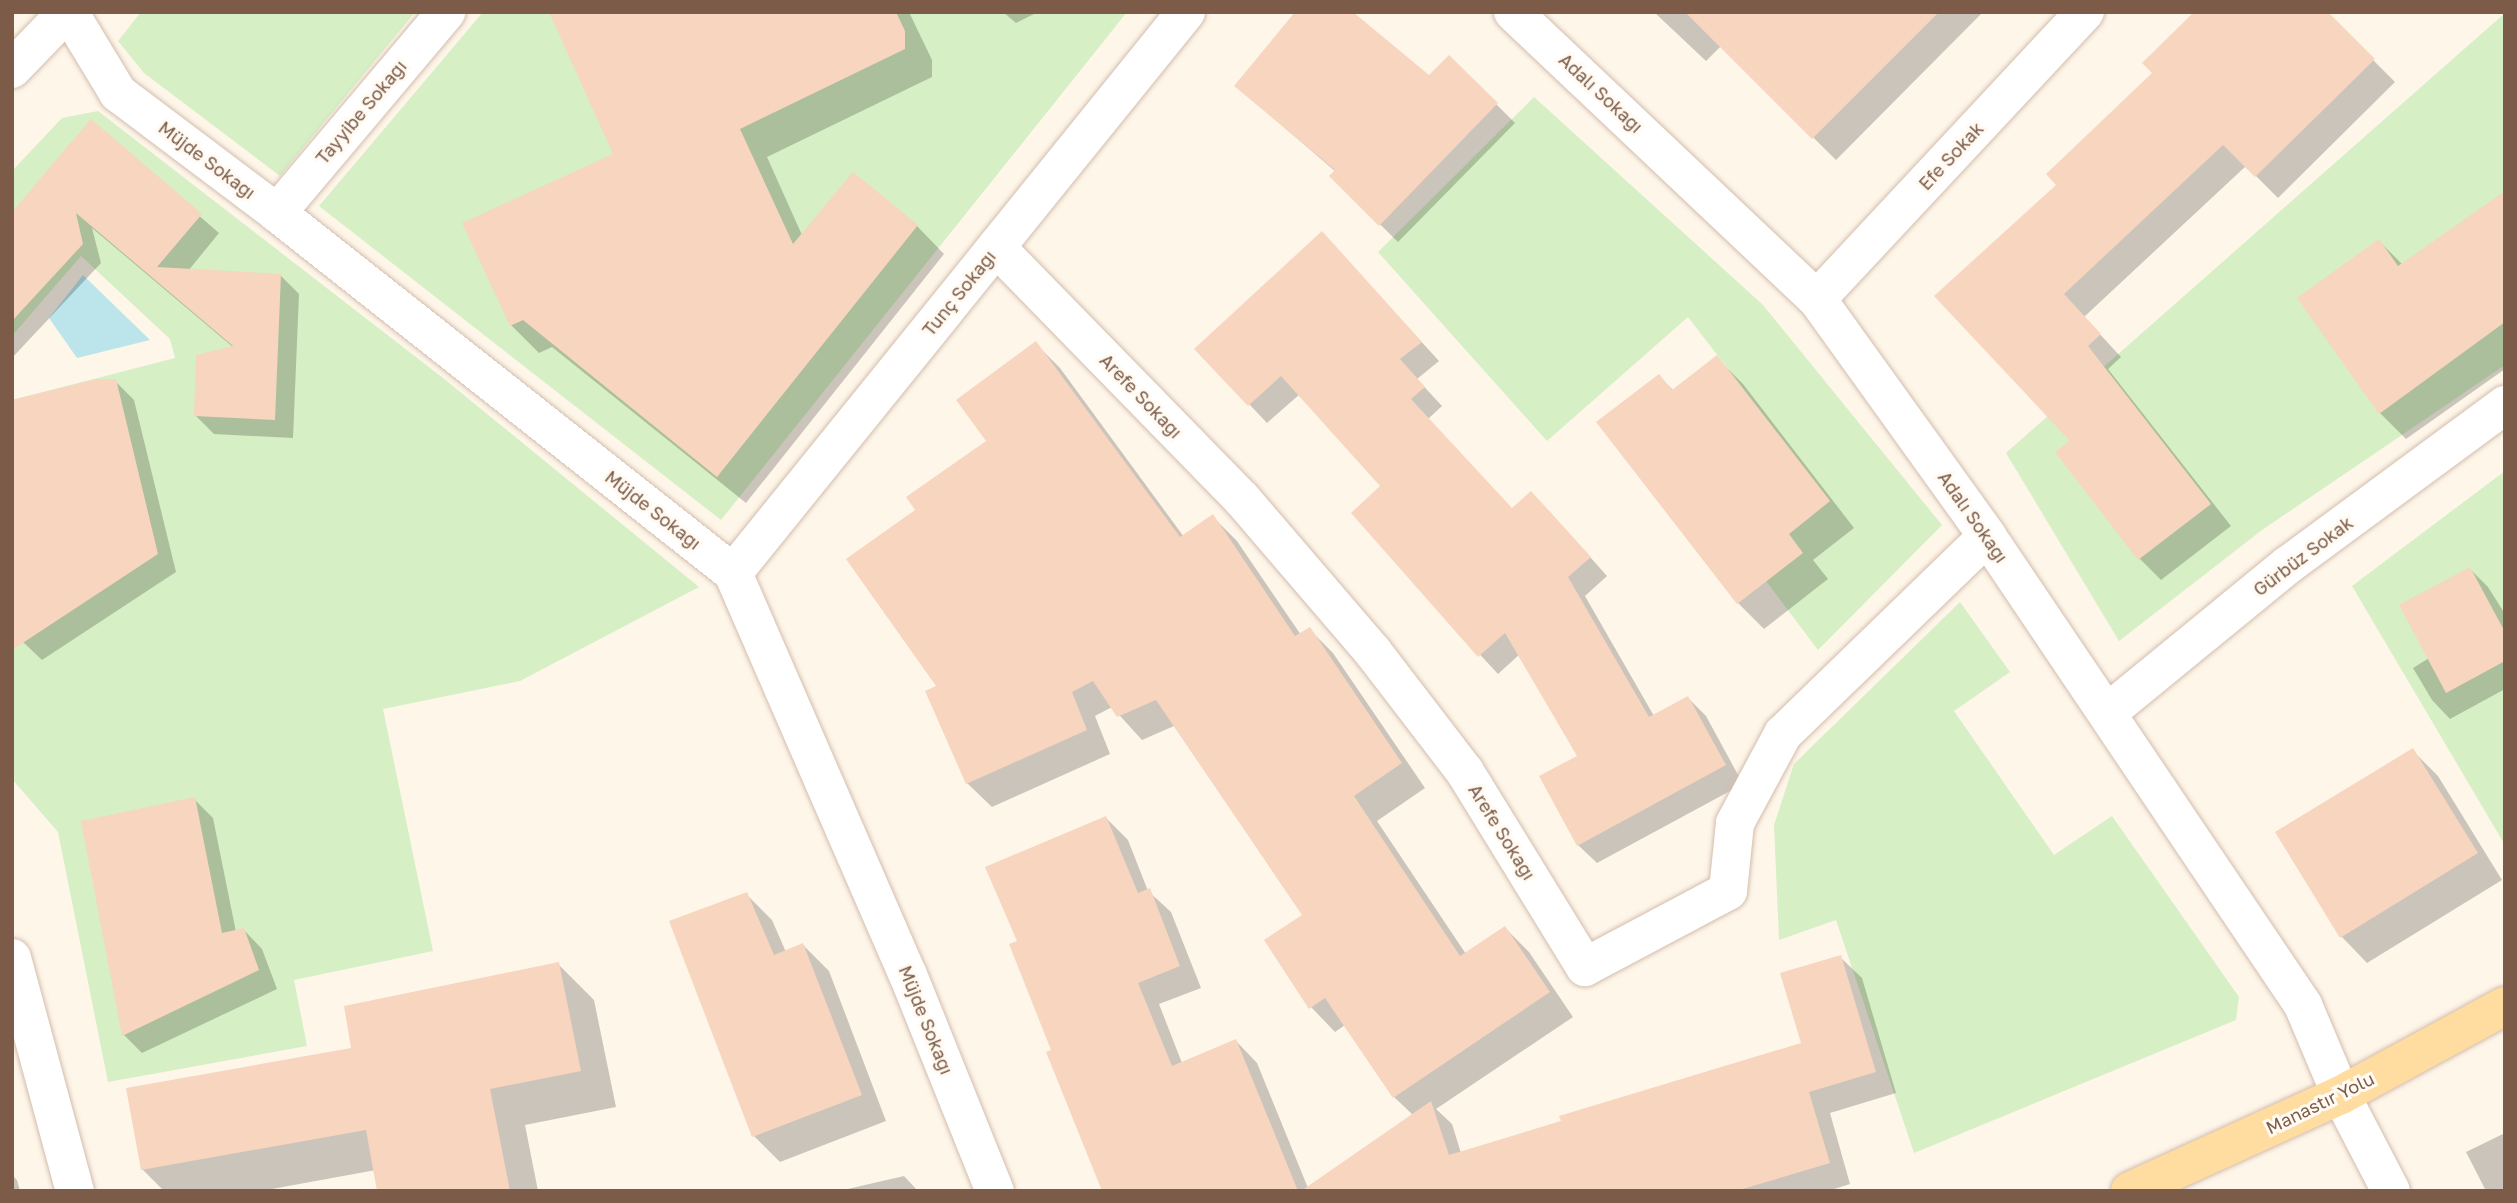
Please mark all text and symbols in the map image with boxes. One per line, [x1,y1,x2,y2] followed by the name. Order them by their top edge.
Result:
[1555,49,1647,137] street label: Adalı Sokağı
[311,56,411,168] street label: Tayyibe Sokağı
[154,117,260,203] street label: Müjde Sokağı
[1914,118,1988,194] street label: Efe Sokak
[918,246,1000,340] street label: Tunç Sokağı
[1095,349,1187,443] street label: Arefe Sokağı
[601,466,705,554] street label: Müjde Sokağı
[1934,467,2012,567] street label: Adalı Sokağı
[2249,512,2357,600] street label: Gürbüz Sokak
[1464,780,1540,884] street label: Arefe Sokağı
[894,962,958,1078] street label: Müjde Sokağı
[2262,1068,2378,1138] street label: Manastır Yolu

